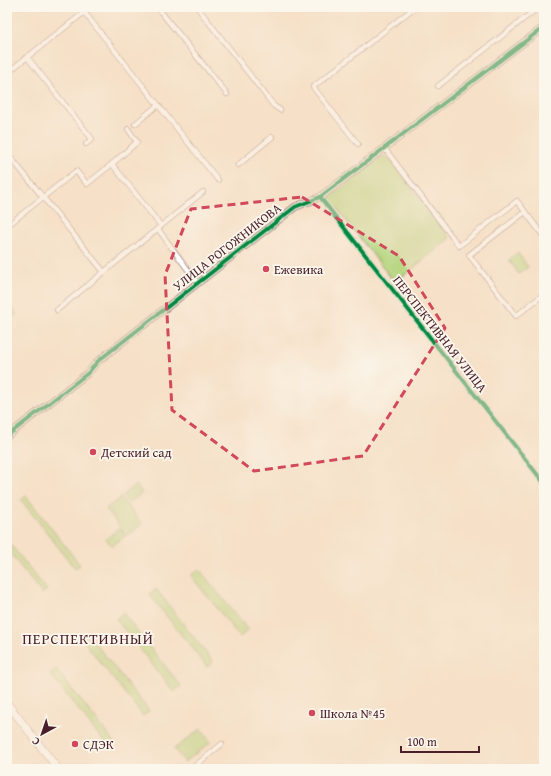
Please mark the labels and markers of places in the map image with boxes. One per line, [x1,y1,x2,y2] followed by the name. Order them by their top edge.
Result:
[274,260,324,279] place label: Ежевика
[261,264,271,274] marker: Ежевика
[100,443,172,462] place label: Детский сад
[88,447,98,457] marker: Детский сад
[320,704,385,723] place label: Школа №45
[307,708,317,718] marker: Школа №45
[83,735,114,754] place label: СДЭК
[70,739,80,749] marker: СДЭК

